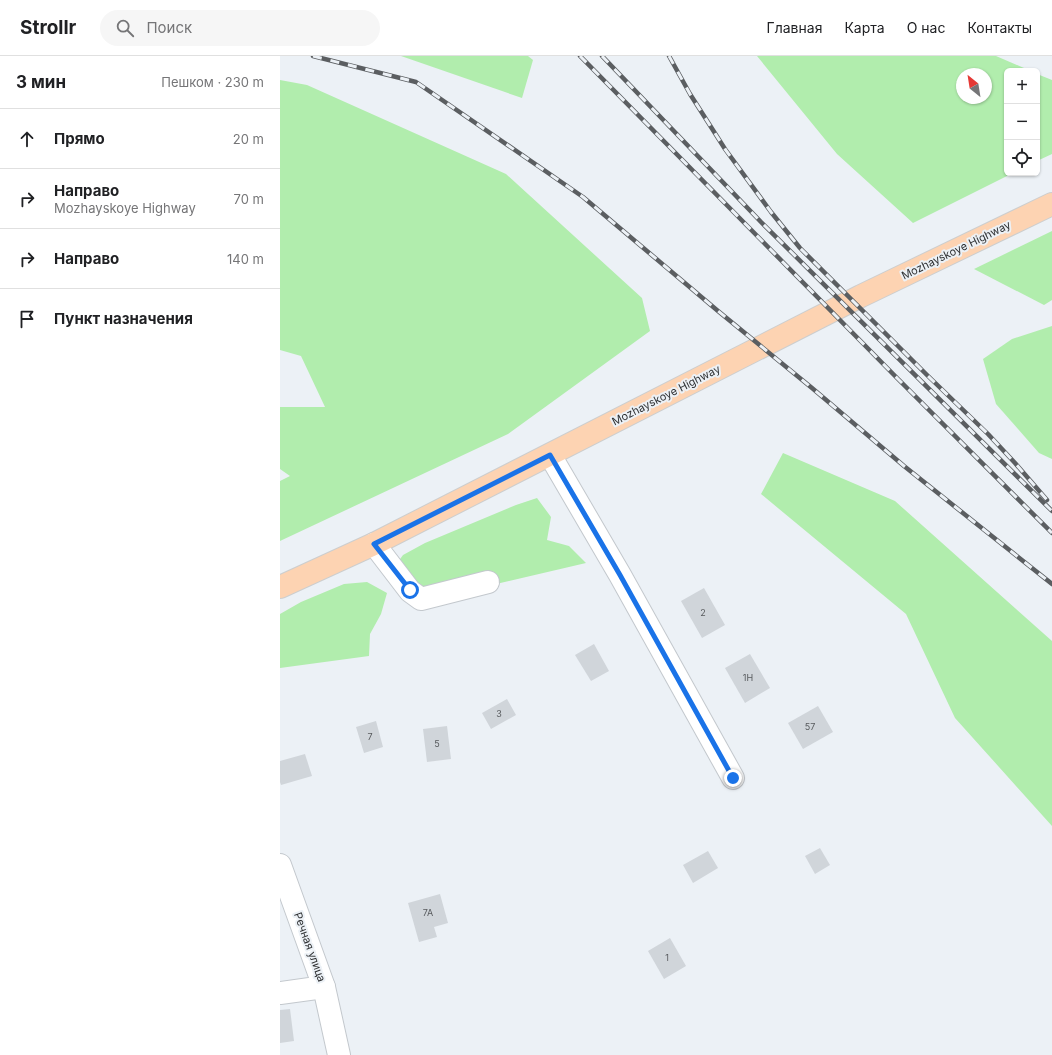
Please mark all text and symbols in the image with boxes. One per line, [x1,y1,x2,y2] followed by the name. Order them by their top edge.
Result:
[100,10,380,46] search box
[20,16,76,39] text: Strollr
[114,17,136,39] icon: search
[146,18,192,37] text: Поиск
[767,19,822,36] text: Главная
[844,19,885,36] text: Карта
[907,19,945,36] text: О нас
[967,19,1032,36] text: Контакты
[956,68,992,104] north arrow
[1004,68,1040,176] map controls
[1004,68,1040,104] button: +
[16,72,66,92] text: 3 мин
[161,74,264,90] text: Пешком · 230 m
[1004,104,1040,140] button: −
[16,128,38,150] icon: ahead
[54,129,105,148] text: Прямо
[233,131,264,147] text: 20 m
[1004,140,1040,176] button: locate
[54,181,119,200] text: Направо
[16,188,38,210] icon: right
[234,191,264,207] text: 70 m
[54,200,196,216] text: Mozhayskoye Highway
[899,217,1013,283] street label: Mozhayskoye Highway
[16,248,38,270] icon: right
[54,249,119,268] text: Направо
[227,251,264,267] text: 140 m
[16,308,38,330] icon: arrive
[54,309,193,328] text: Пункт назначения
[609,362,723,428] street label: Mozhayskoye Highway
[401,581,419,599] route start
[700,607,706,618] house number: 2
[743,672,753,683] house number: 1Н
[496,708,502,719] house number: 3
[805,721,815,732] house number: 57
[367,731,373,742] house number: 7
[434,738,440,749] house number: 5
[724,769,742,787] route end
[423,907,433,918] house number: 7А
[291,910,329,984] street label: Речная улица
[665,952,669,963] house number: 1

